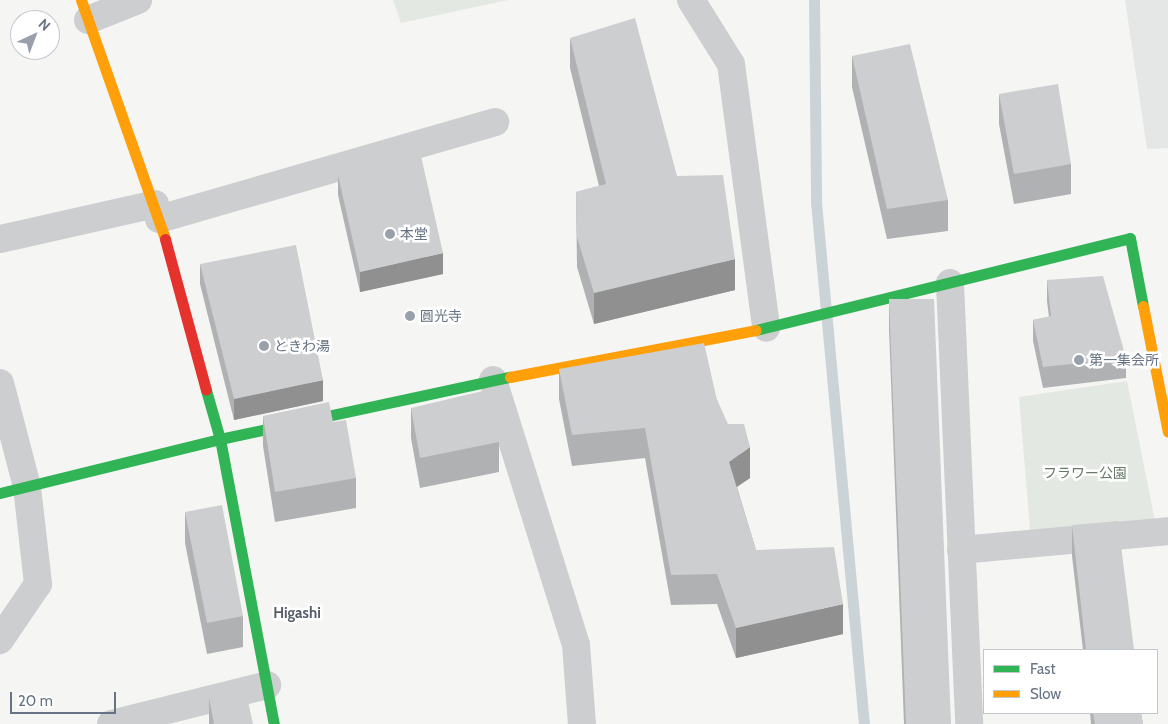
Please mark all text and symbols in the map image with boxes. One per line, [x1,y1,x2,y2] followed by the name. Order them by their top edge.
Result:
[10,10,60,60] north arrow
[35,15,54,35] text: N
[400,226,428,242] place label: 本堂
[384,228,396,240] marker: 本堂
[420,308,462,324] place label: 圓光寺
[404,310,416,322] marker: 圓光寺
[274,338,330,354] place label: ときわ湯
[258,340,270,352] marker: ときわ湯
[1089,352,1159,368] place label: 第一集会所
[1073,354,1085,366] marker: 第一集会所
[1043,465,1127,481] park label: フラワー公園
[273,605,321,623] district label: Higashi
[983,649,1158,714] legend
[1030,660,1055,678] text: Fast
[12,682,119,714] scale bar
[1030,685,1061,703] text: Slow
[18,692,53,710] text: 20 m

